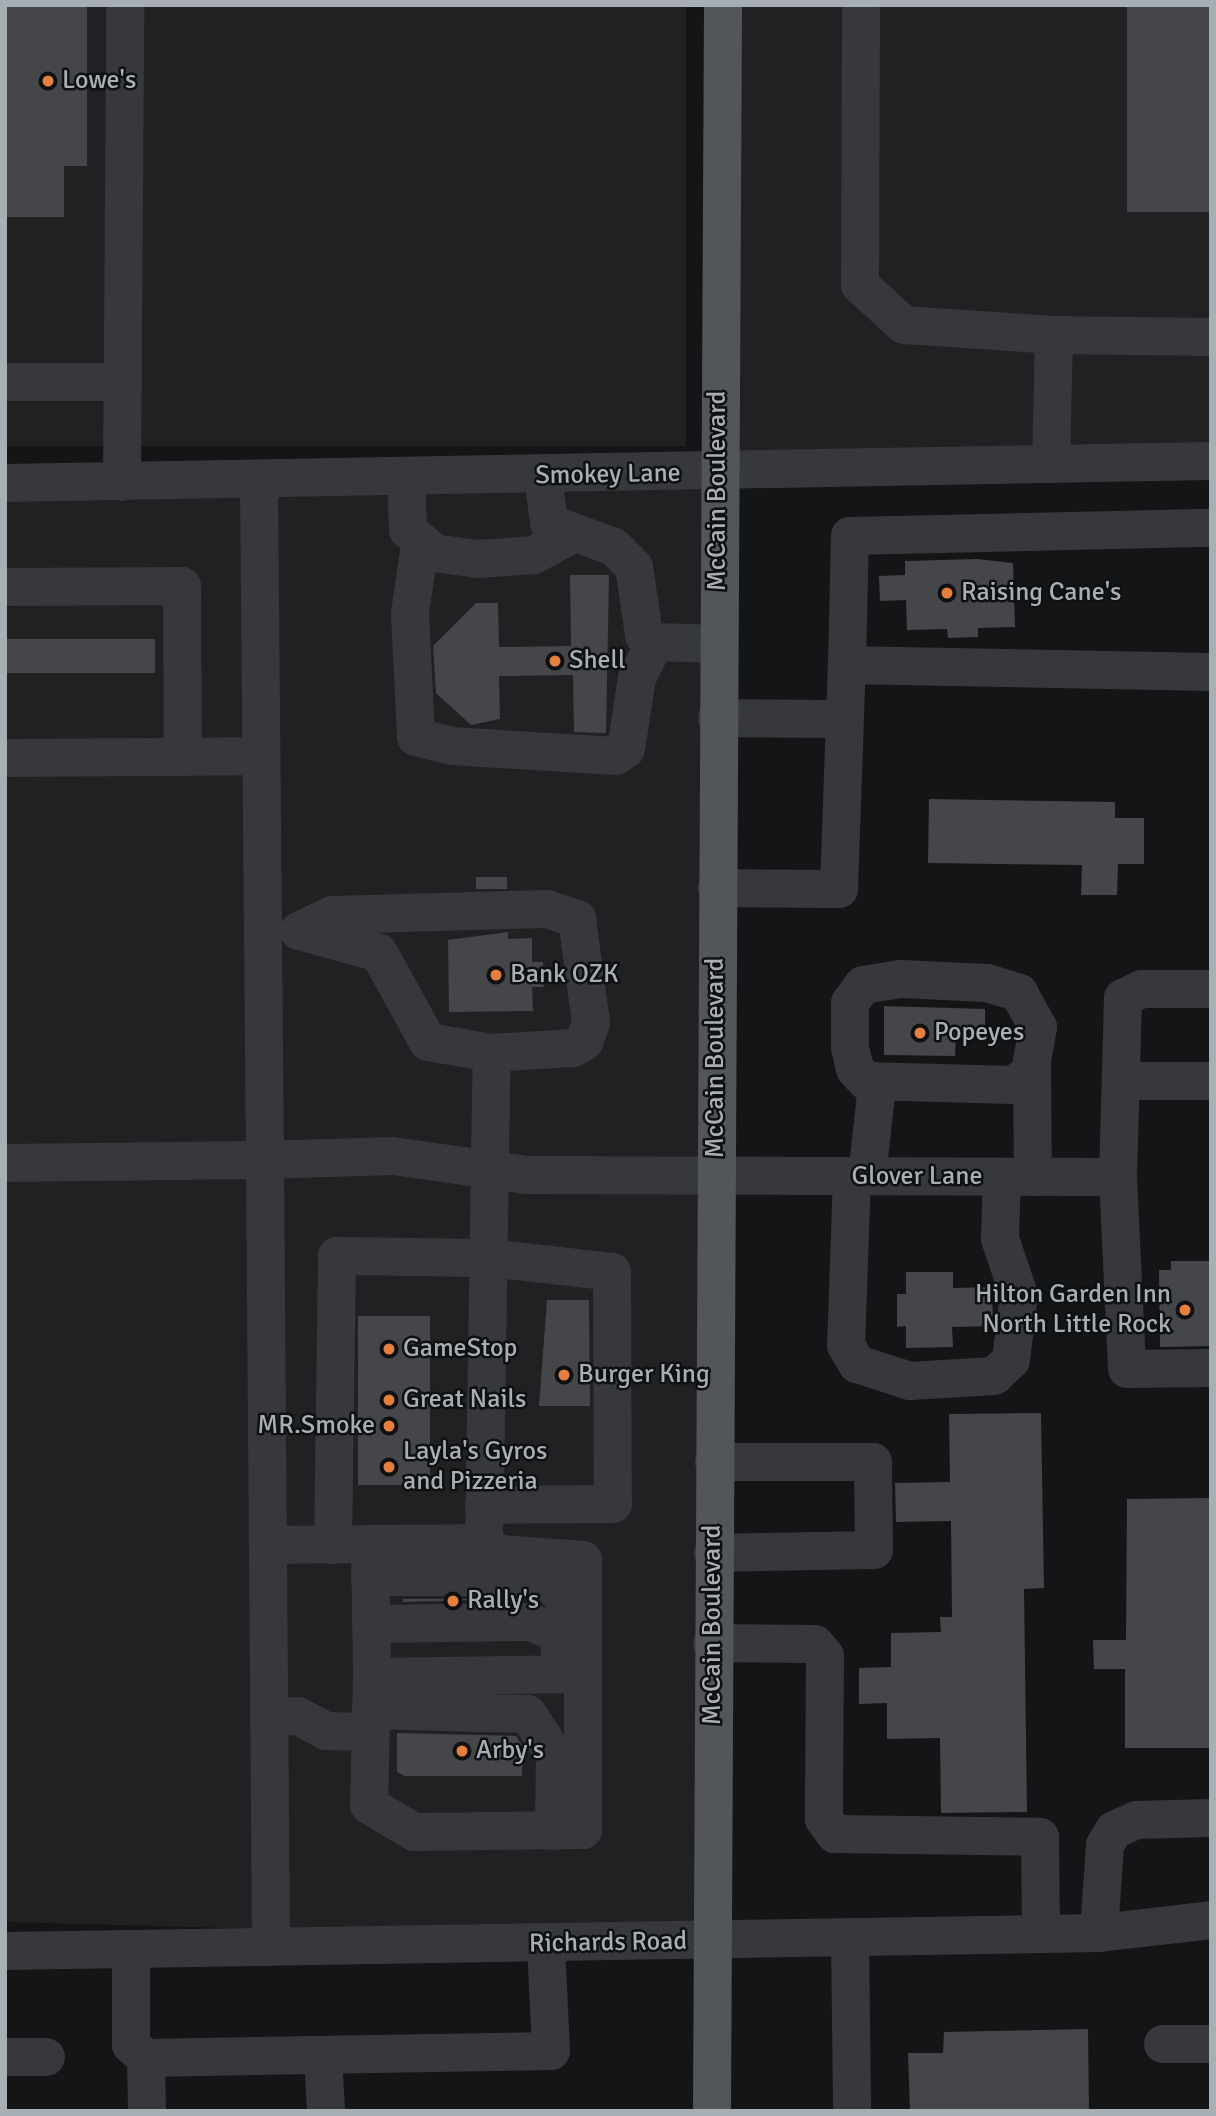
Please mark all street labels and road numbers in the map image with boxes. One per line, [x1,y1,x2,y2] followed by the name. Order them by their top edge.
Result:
[702,391,734,591] street label: McCain Boulevard
[535,458,681,492] street label: Smokey Lane
[700,958,732,1158] street label: McCain Boulevard
[852,1161,982,1193] street label: Glover Lane
[697,1525,729,1725] street label: McCain Boulevard
[529,1926,687,1960] street label: Richards Road

